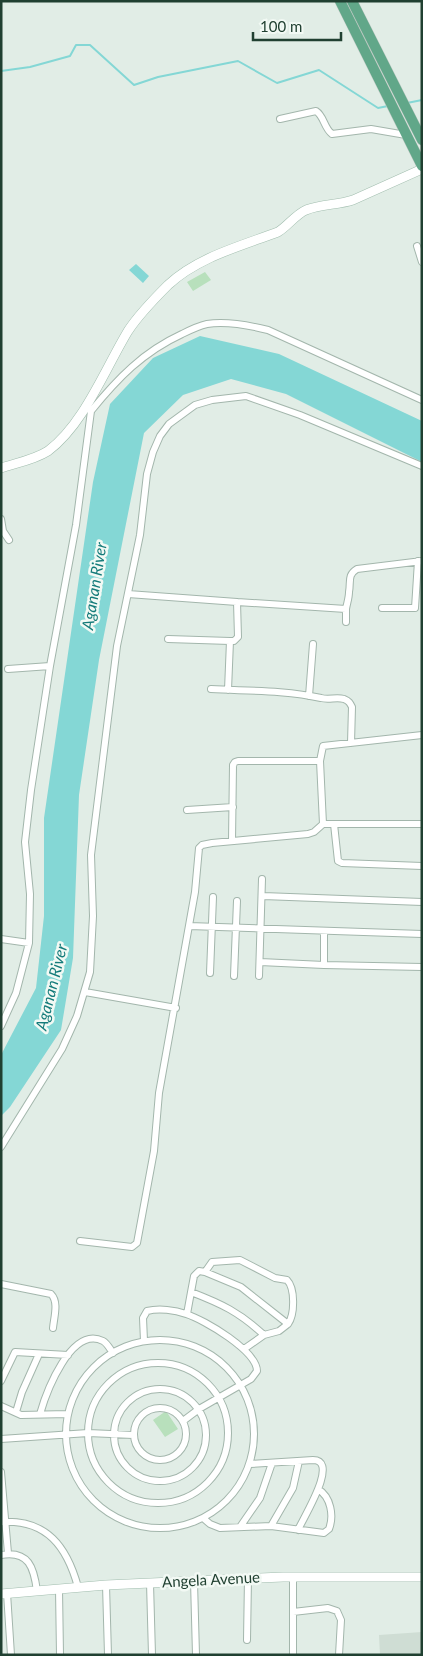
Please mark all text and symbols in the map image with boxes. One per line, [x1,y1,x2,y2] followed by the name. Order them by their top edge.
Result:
[253,10,340,42] scale bar
[260,17,302,35] text: 100 m
[77,540,110,632] water label: Aganan River
[30,941,71,1033] water label: Aganan River
[161,1567,260,1591] street label: Angela Avenue

